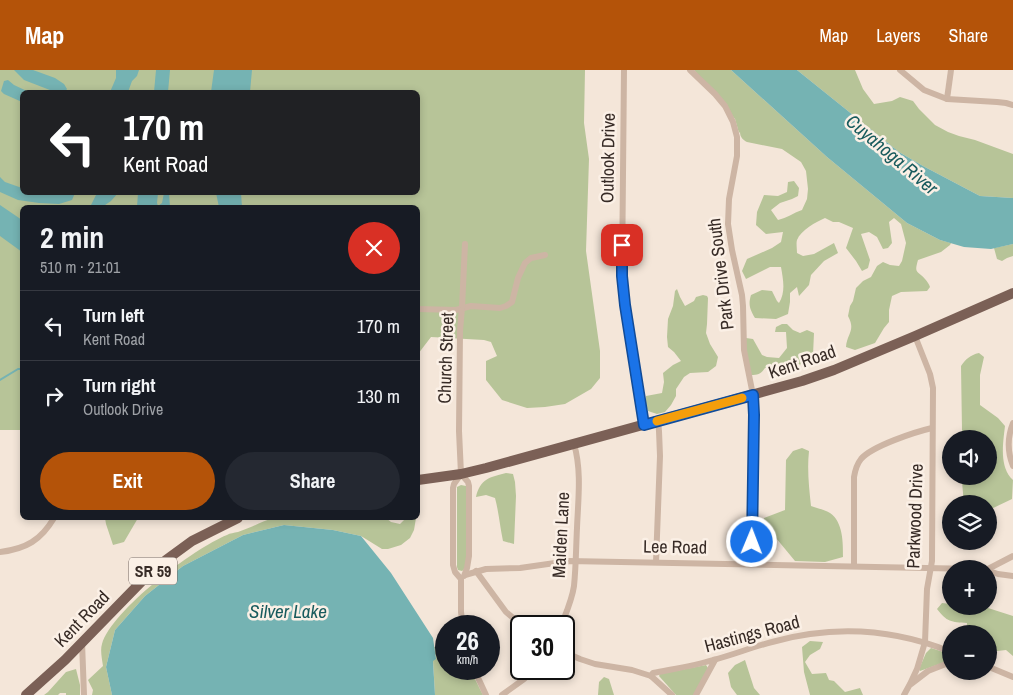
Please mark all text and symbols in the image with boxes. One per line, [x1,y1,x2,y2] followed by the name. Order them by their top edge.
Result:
[25,19,64,51] text: Map
[820,23,848,48] text: Map
[876,23,921,48] text: Layers
[949,23,988,48] text: Share
[123,104,204,151] text: 170 m
[841,108,944,201] water label: Cuyahoga River
[40,110,105,175] icon: left
[594,113,621,203] street label: Outlook Drive
[123,149,208,179] text: Kent Road
[40,217,104,257] text: 2 min
[701,217,740,331] street label: Park Drive South
[348,222,400,274] button: close
[601,224,643,266] pin
[608,231,636,259] icon: arrive
[40,256,120,278] text: 510 m · 21:01
[83,302,144,328] text: Turn left
[40,312,68,340] icon: left
[431,312,460,404] street label: Church Street
[357,313,400,339] text: 170 m
[83,328,145,350] text: Kent Road
[765,338,839,385] street label: Kent Road
[83,372,155,398] text: Turn right
[40,382,68,410] icon: right
[357,383,400,409] text: 130 m
[83,398,163,420] text: Outlook Drive
[942,430,997,680] map controls
[942,430,997,485] button: sound
[40,452,215,510] button: Exit
[225,452,400,510] button: Share
[900,463,929,569] street label: Parkwood Drive
[546,491,575,579] street label: Maiden Lane
[942,495,997,550] button: layers
[725,515,777,567] position arrow
[643,533,707,560] street label: Lee Road
[129,558,177,584] road number: SR 59
[942,560,997,615] button: +
[48,585,115,652] street label: Kent Road
[249,598,327,624] water label: Silver Lake
[701,609,802,658] street label: Hastings Road
[510,615,575,680] speed limit sign: 30
[456,624,479,658] text: 26
[942,625,997,680] button: −
[457,652,478,668] text: km/h

